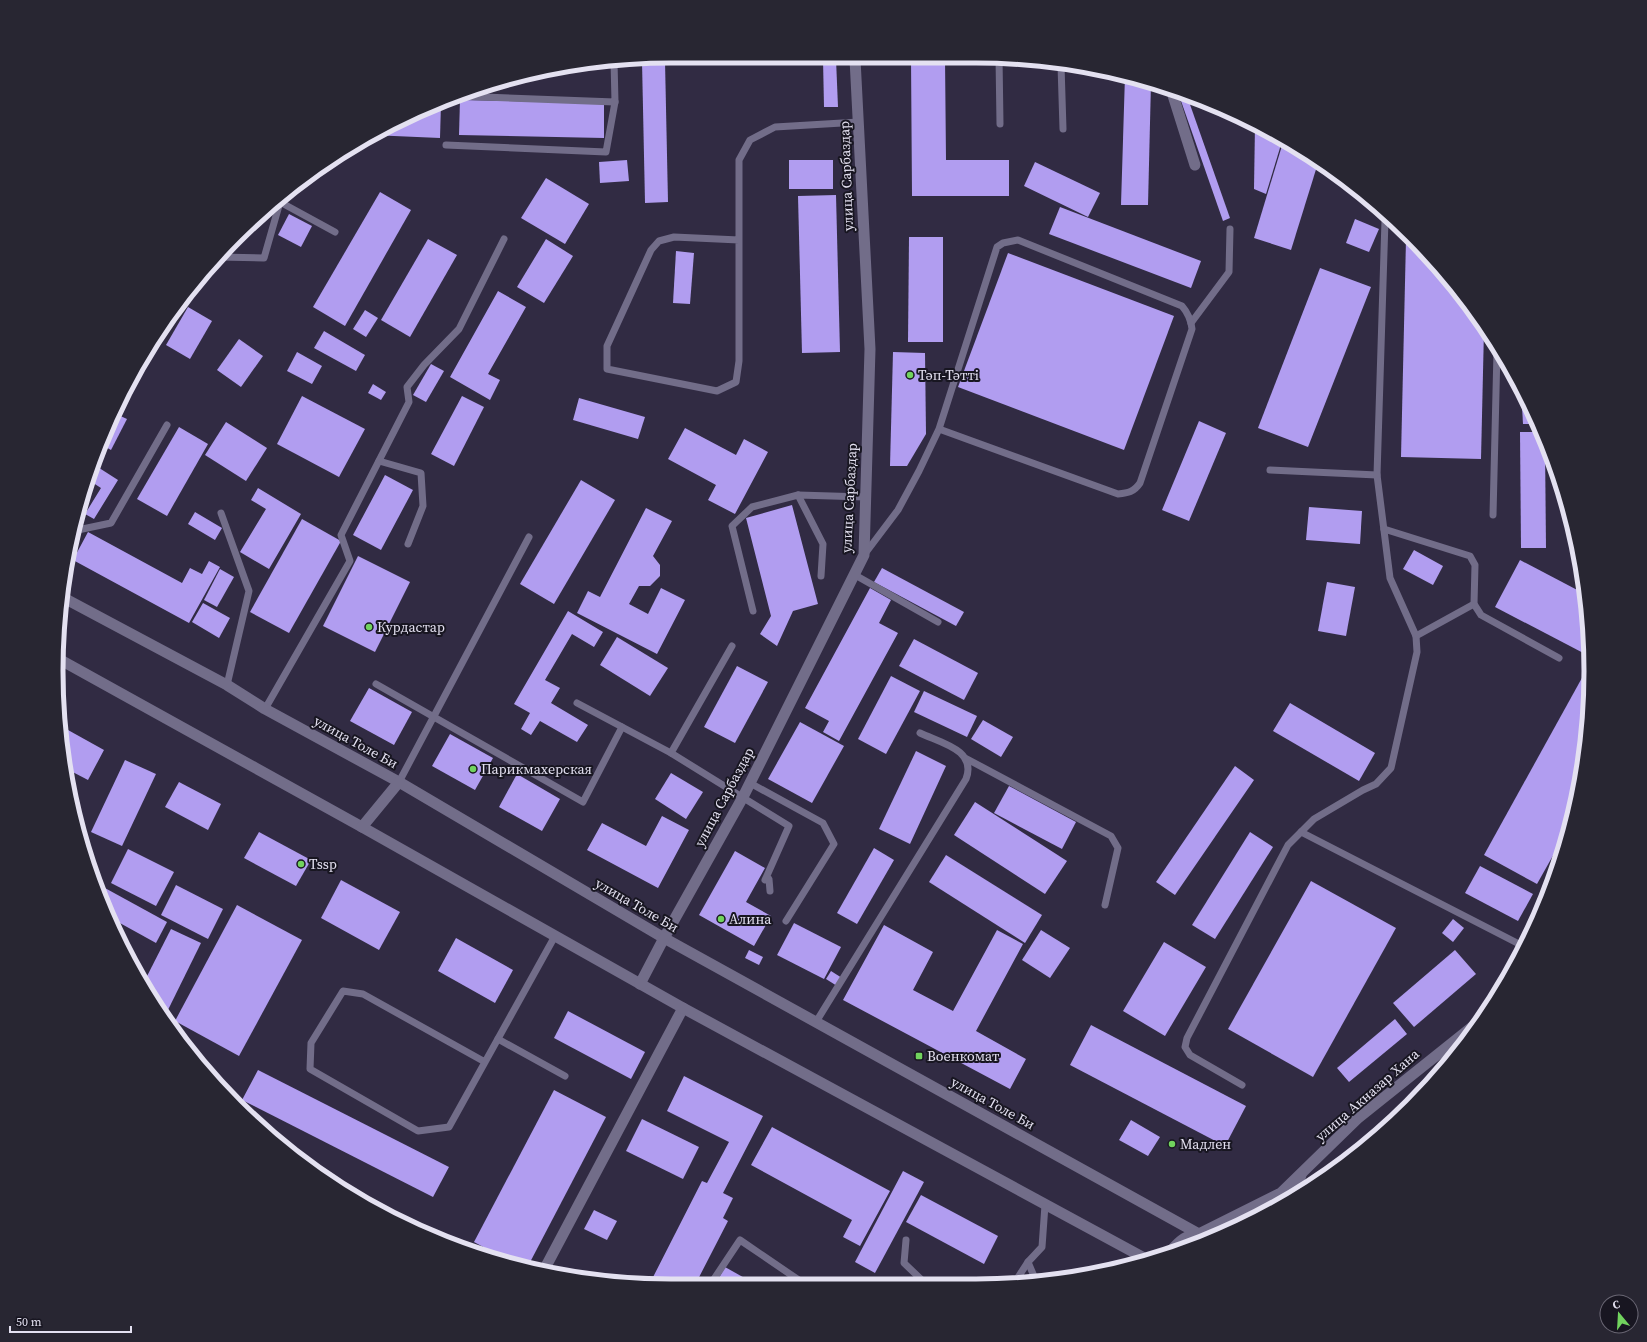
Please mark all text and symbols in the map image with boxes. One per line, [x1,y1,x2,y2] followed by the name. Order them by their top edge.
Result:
[834,121,858,231] street label: улица Сарбаздар
[918,365,979,385] place label: Тәп-Тәтті
[905,370,915,380] marker: Тәп-Тәтті
[836,442,862,554] street label: улица Сарбаздар
[377,617,445,637] place label: Курдастар
[364,622,374,632] marker: Курдастар
[310,711,402,773] street label: улица Толе Би
[689,744,759,850] street label: улица Сарбаздар
[481,759,592,779] place label: Парикмахерская
[468,764,478,774] marker: Парикмахерская
[309,854,337,874] place label: Tssp
[296,859,306,869] marker: Tssp
[592,873,682,937] street label: улица Толе Би
[729,909,772,929] place label: Алина
[716,914,726,924] marker: Алина
[1311,1044,1424,1146] street label: улица Акназар Хана
[927,1046,1000,1066] place label: Военкомат
[914,1051,924,1061] marker: Военкомат
[947,1072,1039,1134] street label: улица Толе Би
[1180,1134,1231,1154] place label: Мадлен
[1167,1139,1177,1149] marker: Мадлен
[1599,1294,1639,1334] north arrow
[1610,1297,1622,1313] text: С
[10,1308,131,1334] scale bar
[16,1314,42,1330] text: 50 m

